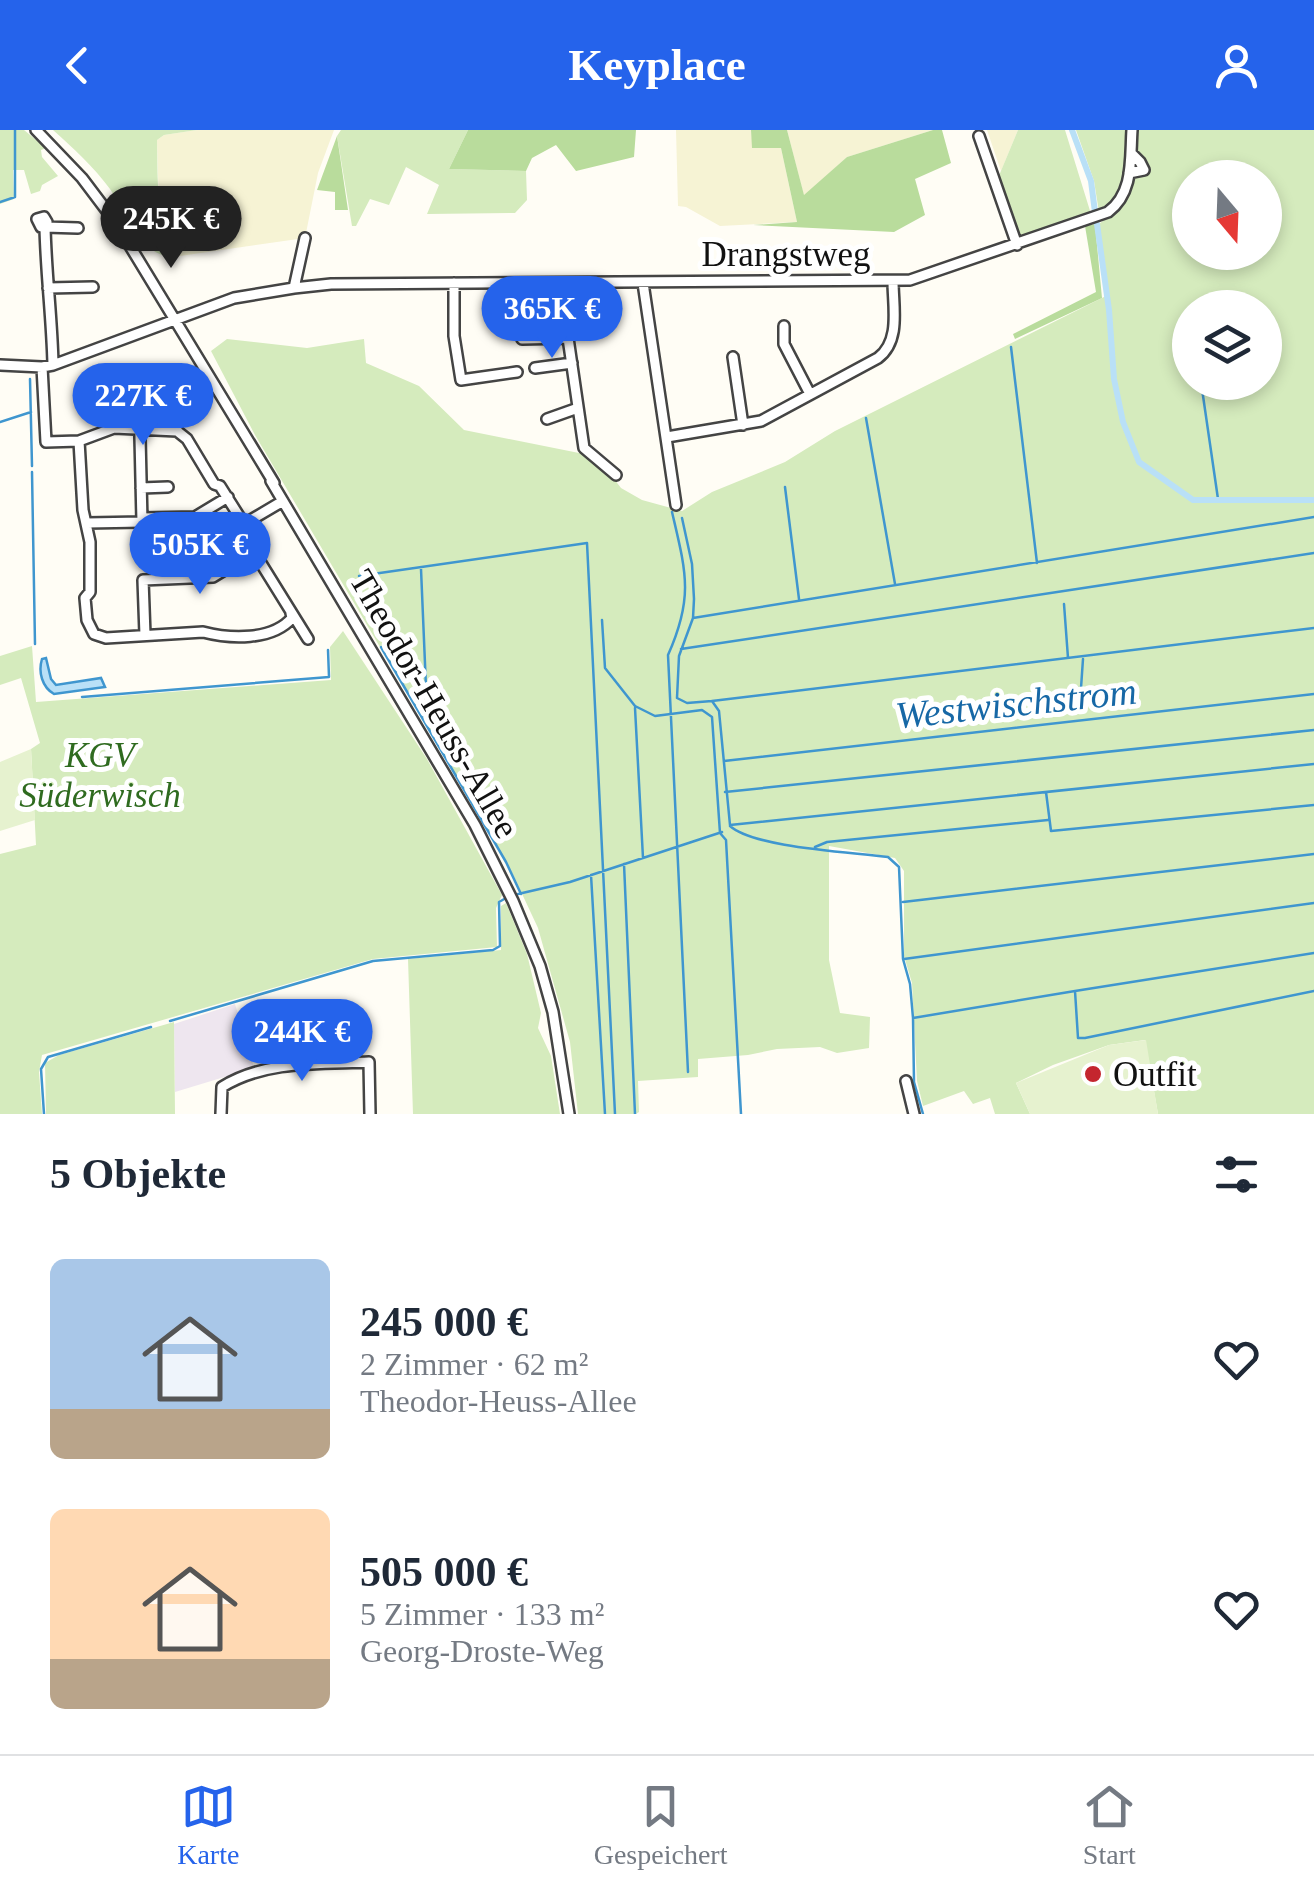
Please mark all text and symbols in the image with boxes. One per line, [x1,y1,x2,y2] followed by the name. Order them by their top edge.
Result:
[50,38,105,93] icon: back
[1209,38,1264,93] icon: person
[568,40,746,90] text: Keyplace
[1172,160,1282,270] north arrow
[1172,160,1282,400] map controls
[90,186,252,271] pin: 245K €
[123,200,219,236] text: 245K €
[701,235,871,274] street label: Drangstweg
[471,276,633,361] pin: 365K €
[504,290,600,326] text: 365K €
[1172,290,1282,400] button: layers
[62,363,224,448] pin: 227K €
[95,377,191,413] text: 227K €
[119,512,281,597] pin: 505K €
[152,526,248,562] text: 505K €
[341,563,527,845] street label: Theodor-Heuss-Allee
[893,669,1139,737] water label: Westwischstrom
[19,736,181,815] park label: KGV Süderwisch
[221,999,383,1084] pin: 244K €
[254,1013,350,1049] text: 244K €
[1113,1055,1197,1094] place label: Outfit
[1082,1063,1104,1085] marker: Outfit
[1209,1147,1264,1202] icon: filters
[50,1151,226,1197] text: 5 Objekte
[130,1299,250,1419] icon: home
[360,1299,528,1345] text: 245 000 €
[1209,1332,1264,1387] icon: heart
[360,1346,588,1382] text: 2 Zimmer · 62 m²
[360,1383,637,1419] text: Theodor-Heuss-Allee
[130,1549,250,1669] icon: home
[360,1549,528,1595] text: 505 000 €
[1209,1582,1264,1637] icon: heart
[360,1596,604,1632] text: 5 Zimmer · 133 m²
[360,1633,604,1669] text: Georg-Droste-Weg
[177,1779,239,1871] tab: Karte
[594,1779,727,1871] tab: Gespeichert
[1082,1779,1137,1871] tab: Start

